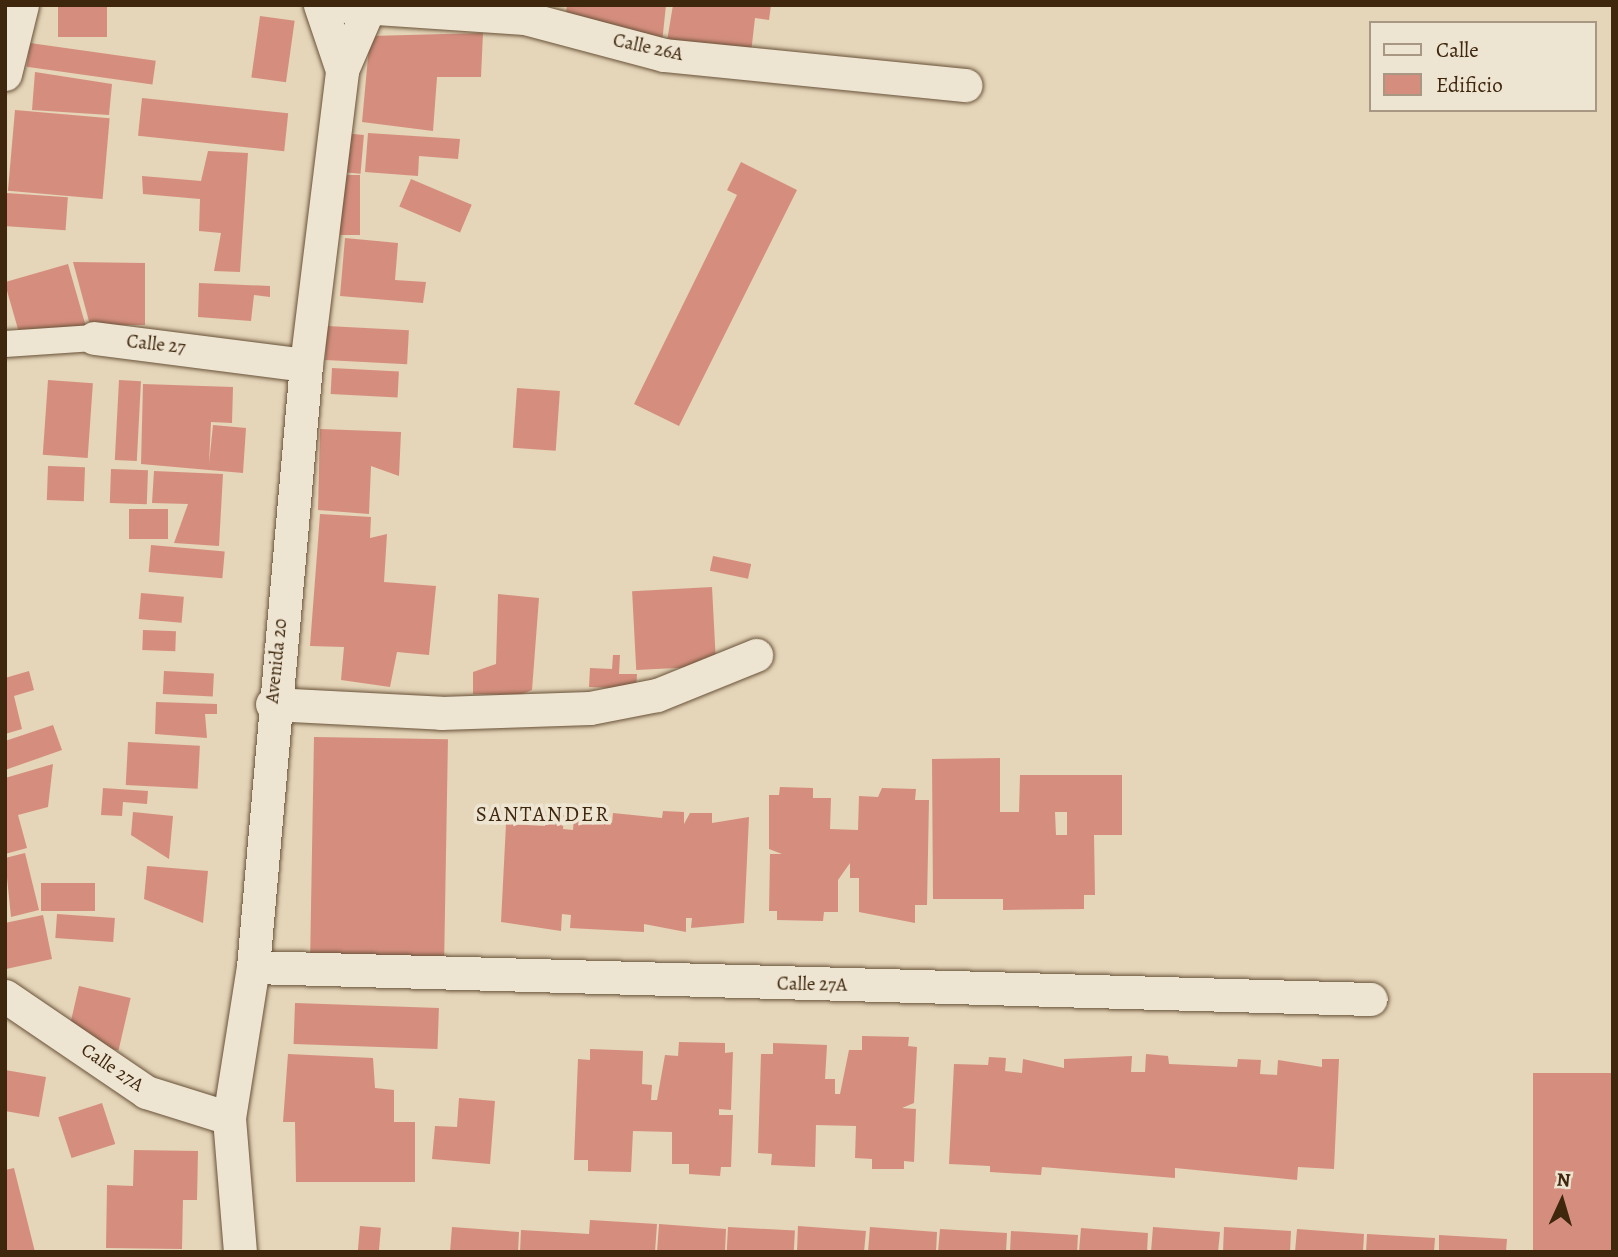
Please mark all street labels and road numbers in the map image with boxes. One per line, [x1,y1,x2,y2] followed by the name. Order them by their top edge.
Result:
[611,29,685,67] street label: Calle 26A
[125,331,187,359] street label: Calle 27
[261,617,293,705] street label: Avenida 20
[777,973,847,997] street label: Calle 27A
[76,1039,148,1097] street label: Calle 27A

